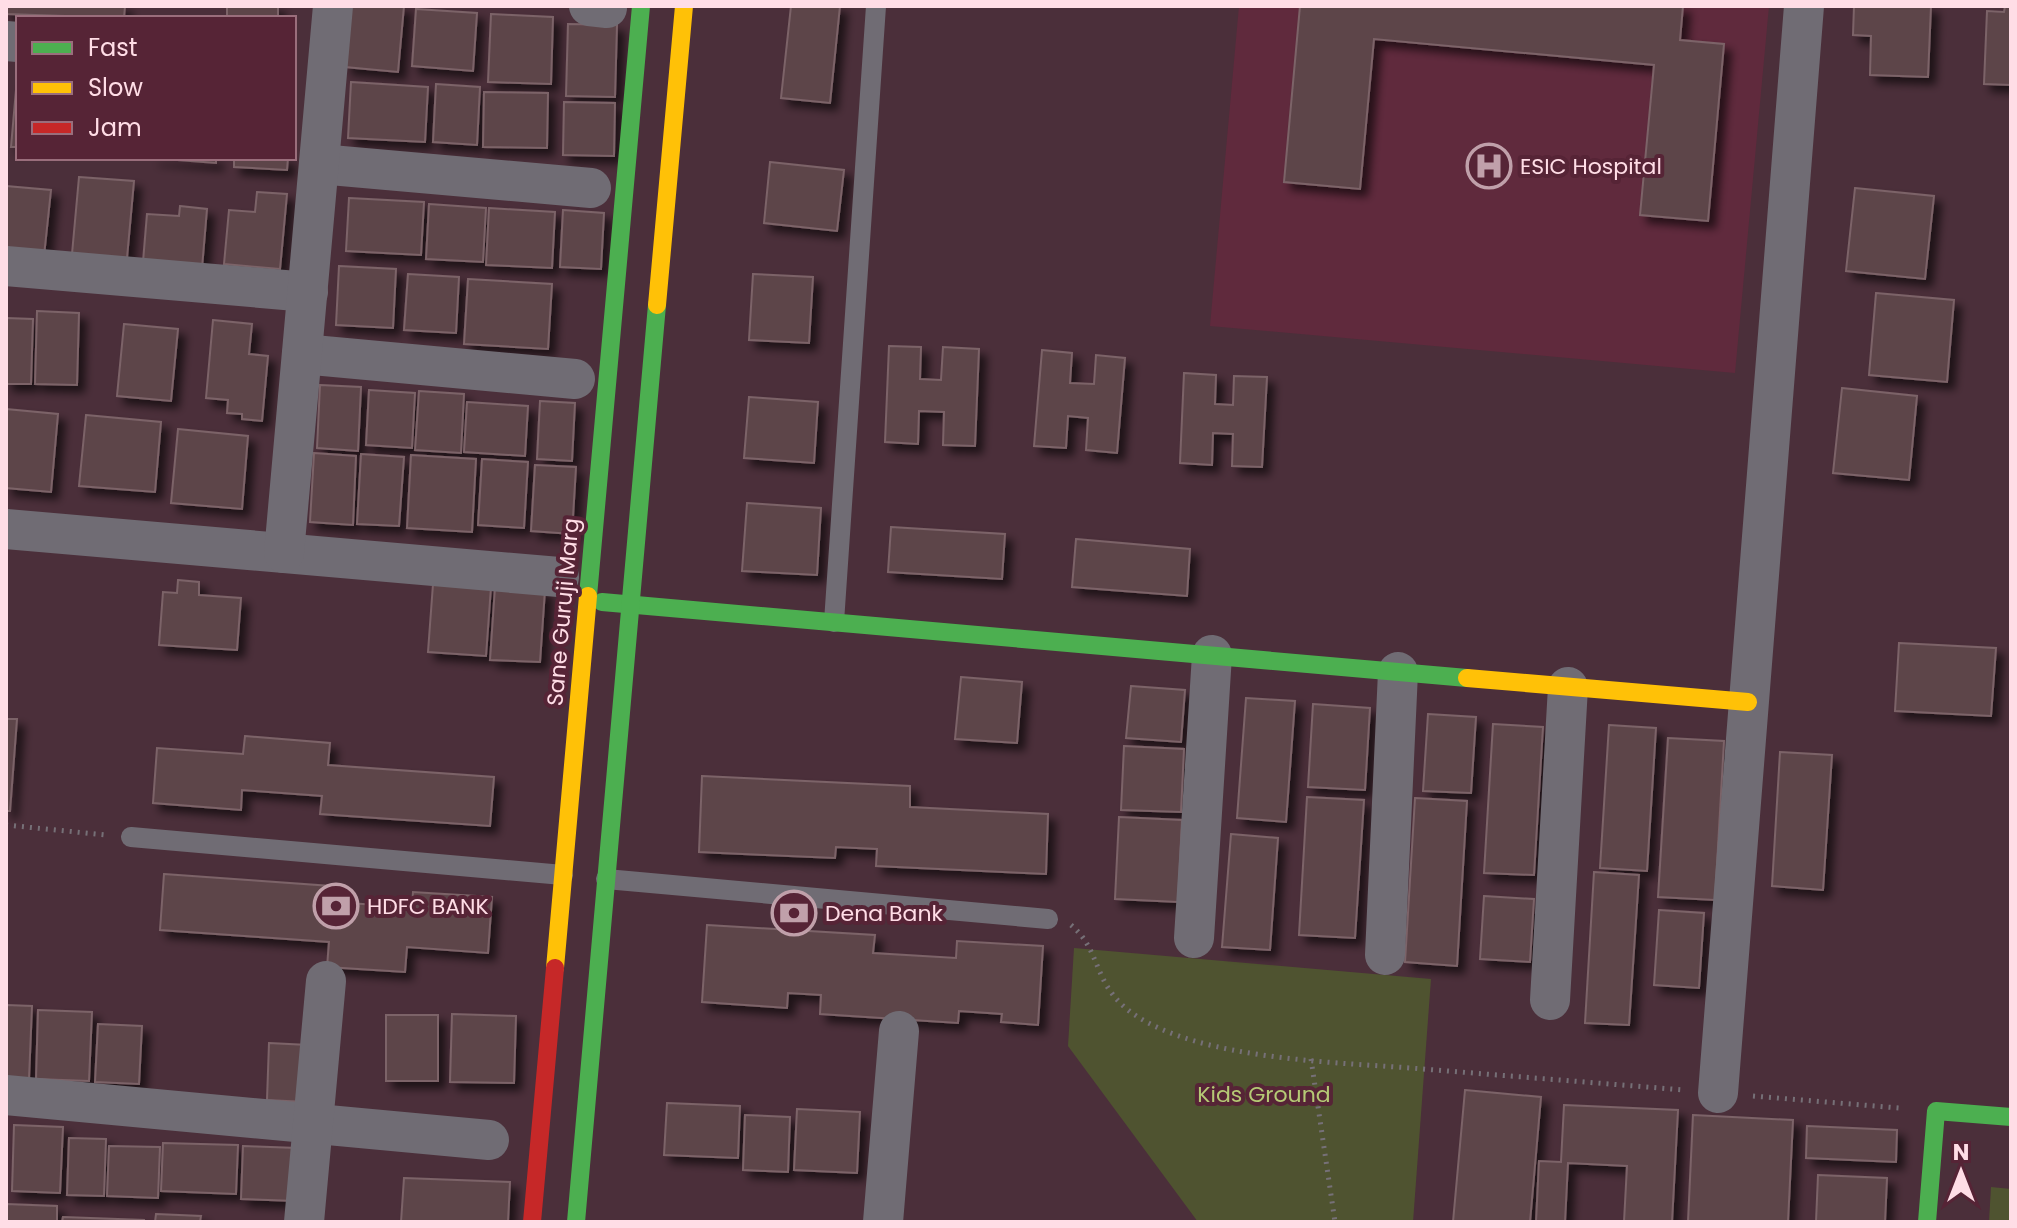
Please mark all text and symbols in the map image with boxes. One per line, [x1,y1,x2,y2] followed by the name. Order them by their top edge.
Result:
[16,16,296,160] legend
[88,31,138,64] text: Fast
[88,71,143,104] text: Slow
[88,111,142,144] text: Jam
[1465,142,1513,190] hospital icon: ESIC Hospital
[1520,151,1662,182] place label: ESIC Hospital
[539,517,587,707] street label: Sane Guruji Marg
[312,882,360,930] bank icon: HDFC BANK
[770,889,818,937] bank icon: Dena Bank
[367,891,489,922] place label: HDFC BANK
[825,898,943,929] place label: Dena Bank
[1197,1079,1331,1110] park label: Kids Ground
[1921,1132,2001,1212] north arrow
[1953,1137,1969,1168] text: N

